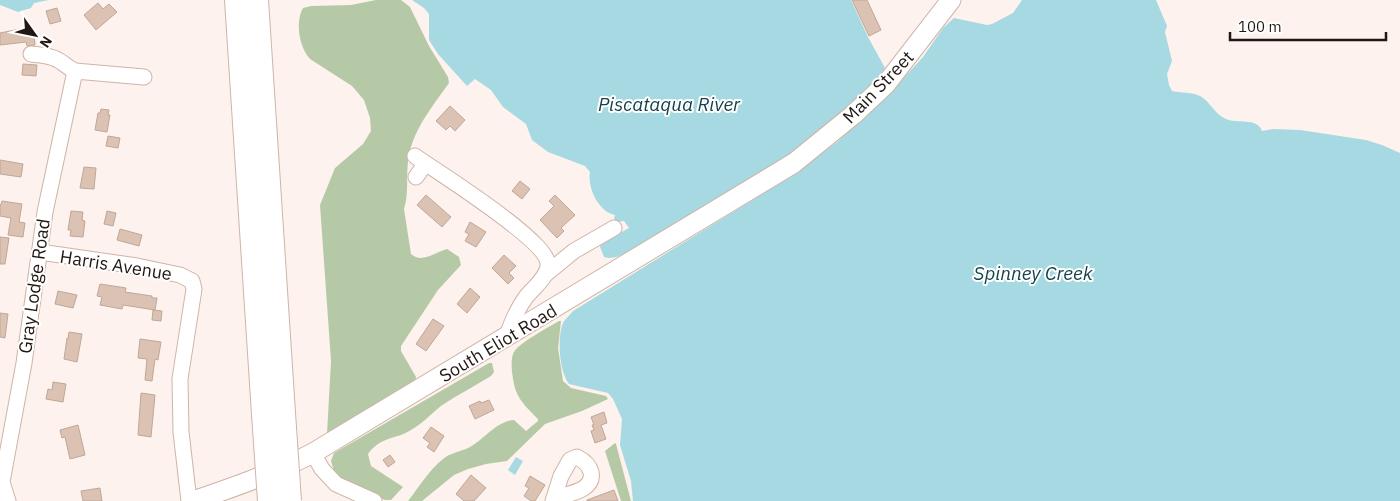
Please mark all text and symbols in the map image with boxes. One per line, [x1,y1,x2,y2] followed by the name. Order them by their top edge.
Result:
[10,10,60,60] north arrow
[1230,10,1386,42] scale bar
[1238,17,1282,36] text: 100 m
[36,33,56,51] text: N
[838,46,918,128] street label: Main Street
[598,92,741,116] water label: Piscataqua River
[13,217,55,355] street label: Gray Lodge Road
[58,245,174,285] street label: Harris Avenue
[973,261,1094,285] water label: Spinney Creek
[435,299,561,387] street label: South Eliot Road

